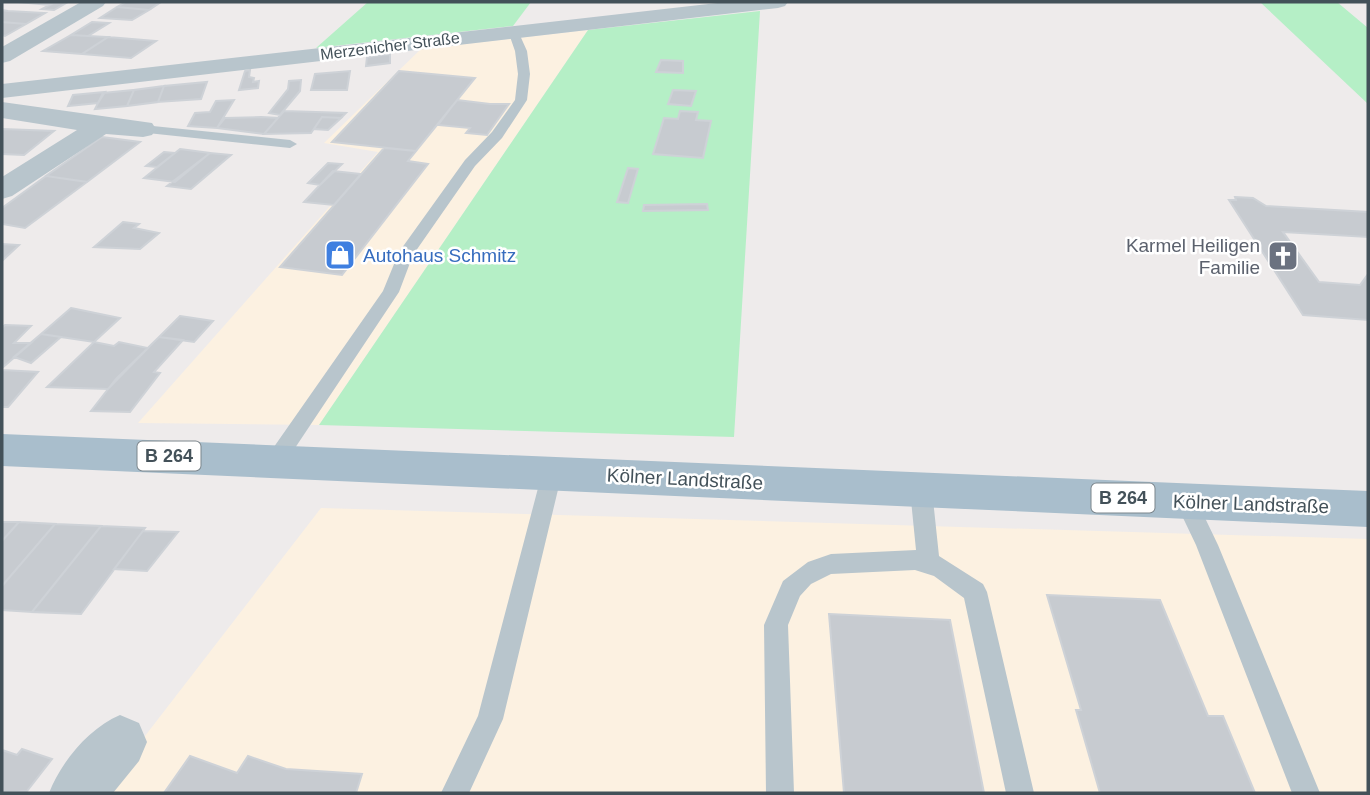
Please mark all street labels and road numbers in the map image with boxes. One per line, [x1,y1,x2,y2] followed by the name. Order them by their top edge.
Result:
[319,29,461,63] street label: Merzenicher Straße
[138,442,200,470] road number: B 264
[606,464,764,494] street label: Kölner Landstraße
[1092,484,1154,512] road number: B 264
[1173,491,1329,517] street label: Kölner Landstraße

